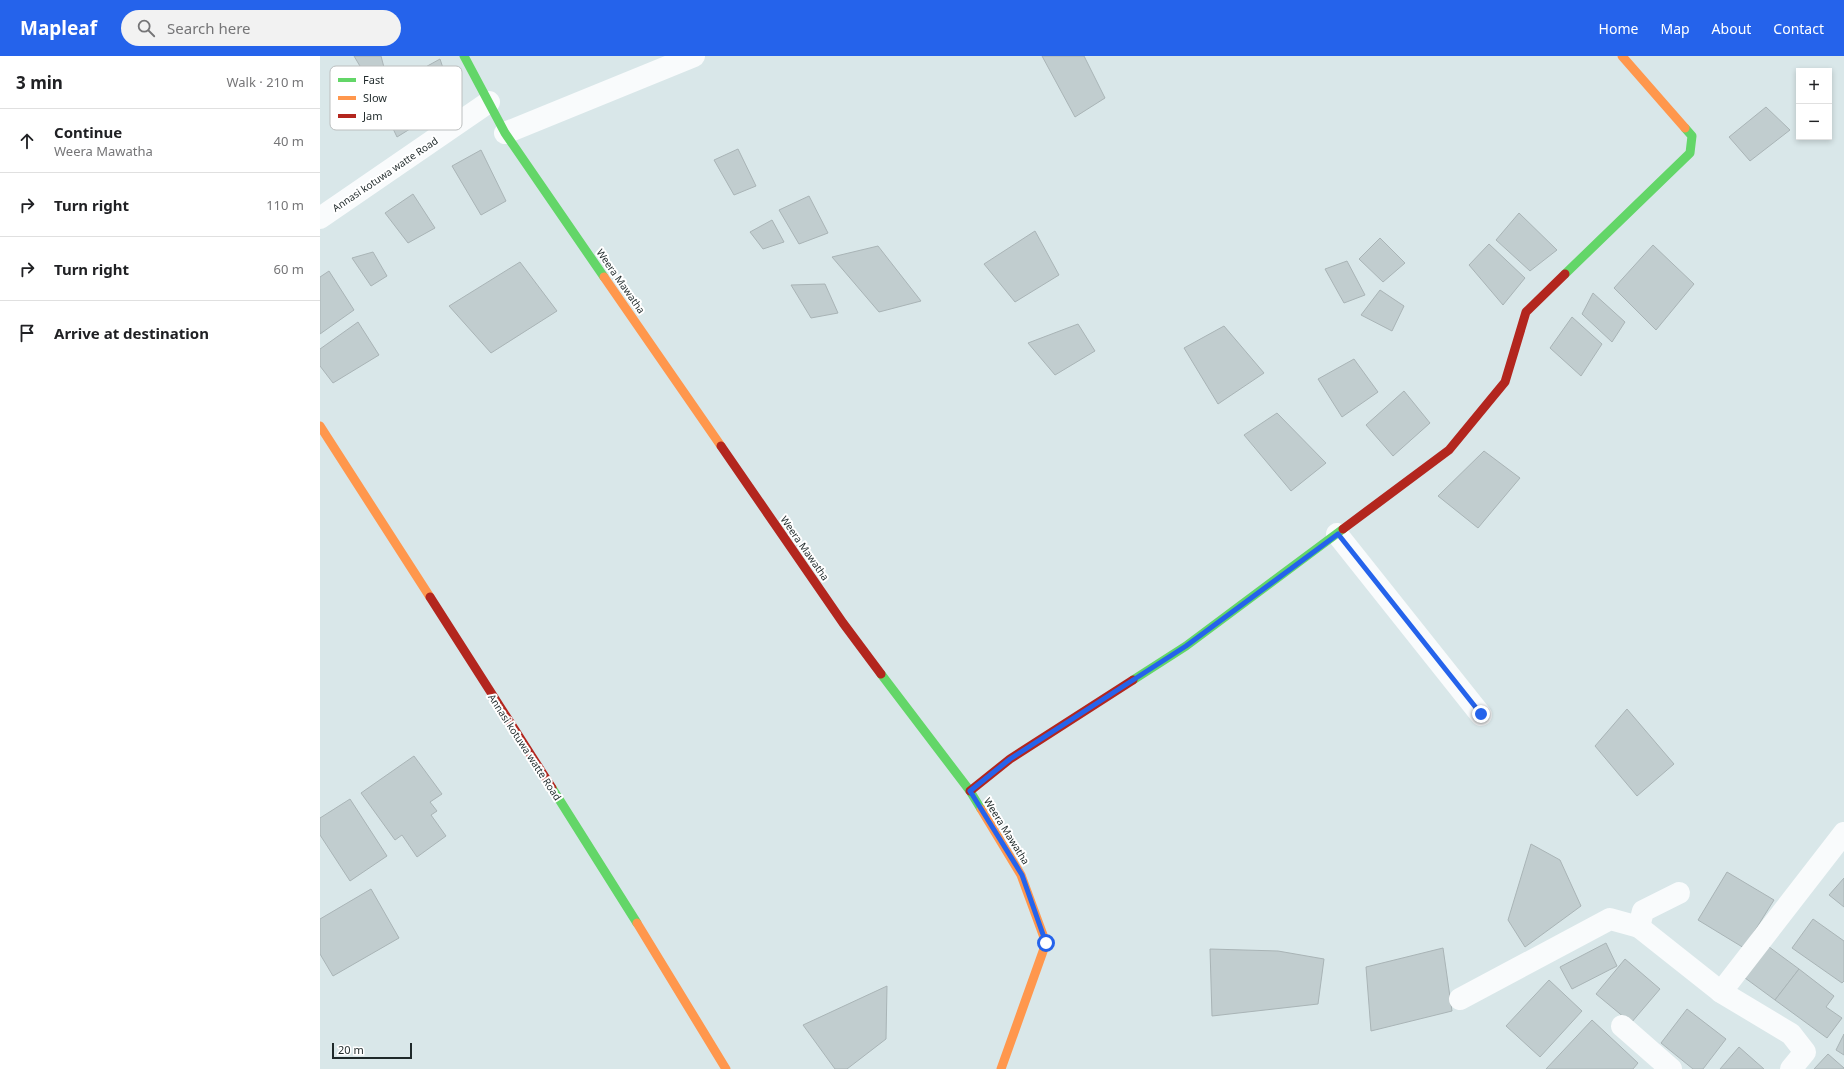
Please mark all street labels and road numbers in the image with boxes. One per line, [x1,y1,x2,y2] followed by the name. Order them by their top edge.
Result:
[329,133,441,215] street label: Annasi kotuwa watte Road
[593,246,649,316] street label: Weera Mawatha
[777,513,833,583] street label: Weera Mawatha
[485,691,565,803] street label: Annasi kotuwa watte Road
[981,795,1033,867] street label: Weera Mawatha

